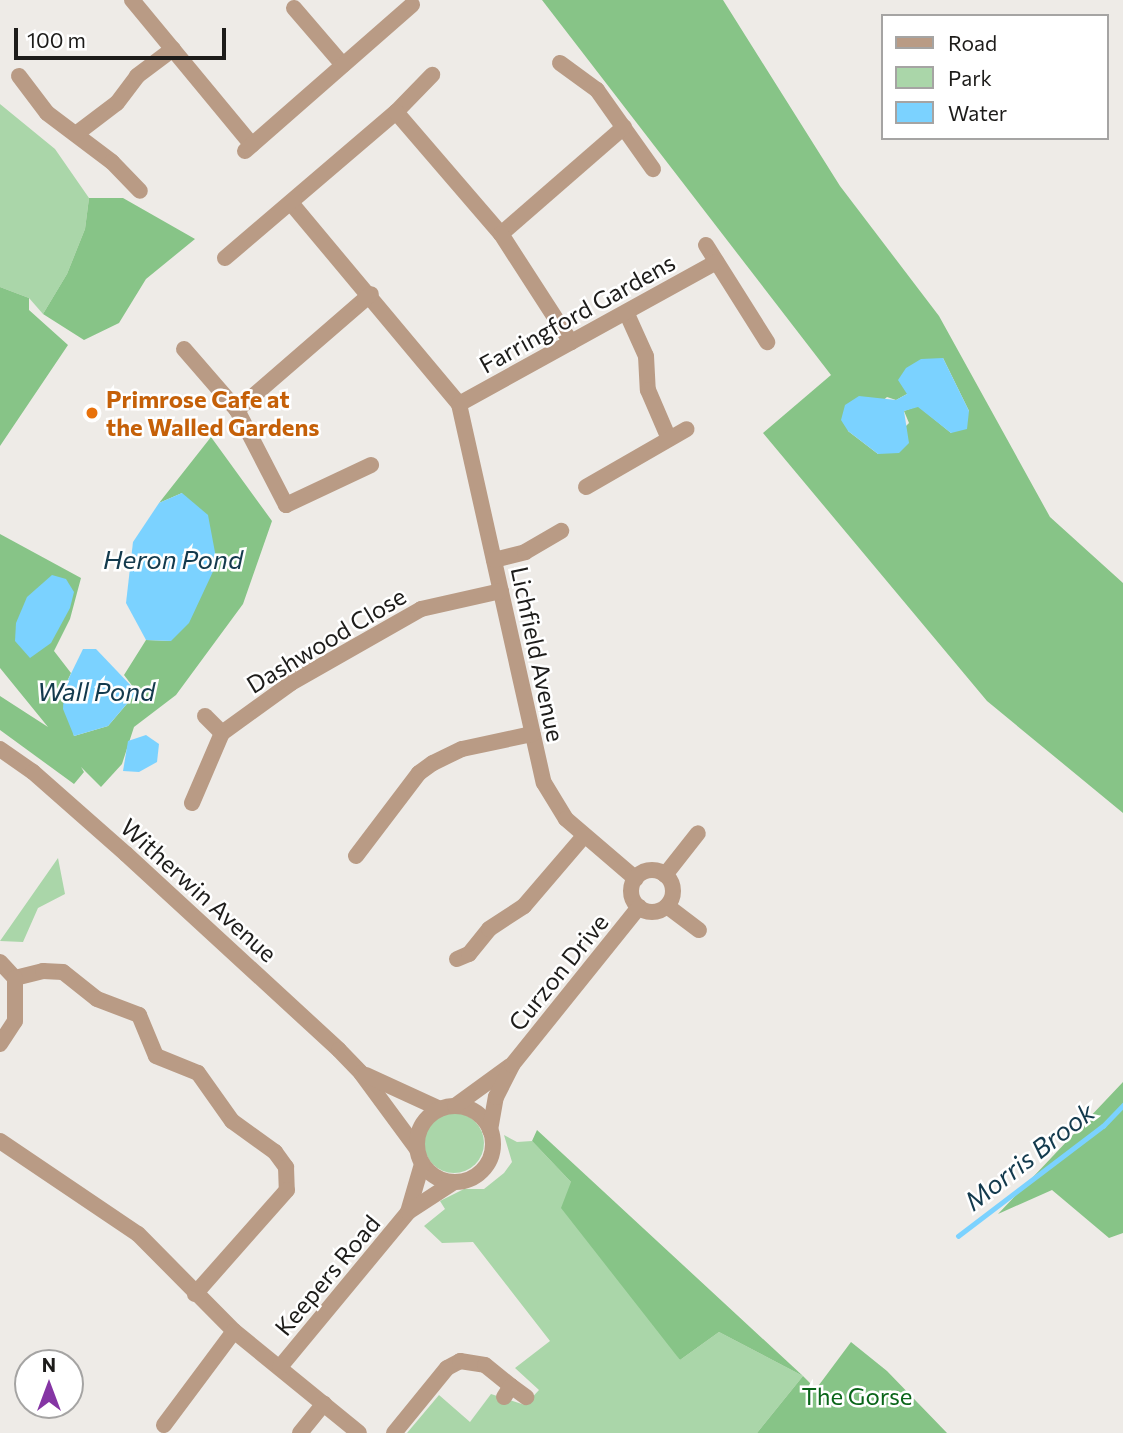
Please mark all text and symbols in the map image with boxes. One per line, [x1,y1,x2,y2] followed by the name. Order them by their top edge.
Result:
[18,14,229,58] scale bar
[881,14,1109,140] legend
[27,27,86,52] text: 100 m
[948,30,997,55] text: Road
[948,65,992,90] text: Park
[948,100,1007,125] text: Water
[474,247,680,379] street label: Farringford Gardens
[106,385,319,441] place label: Primrose Cafe at the Walled Gardens
[84,405,100,421] marker: Primrose Cafe at the Walled Gardens
[103,543,243,575] water label: Heron Pond
[505,564,571,744] street label: Lichfield Avenue
[241,581,411,699] street label: Dashwood Close
[37,675,155,707] water label: Wall Pond
[115,812,283,968] street label: Witherwin Avenue
[502,908,614,1036] street label: Curzon Drive
[958,1096,1100,1216] water label: Morris Brook
[268,1209,386,1341] street label: Keepers Road
[14,1349,84,1419] north arrow
[42,1353,56,1376] text: N
[801,1382,913,1410] park label: The Gorse

